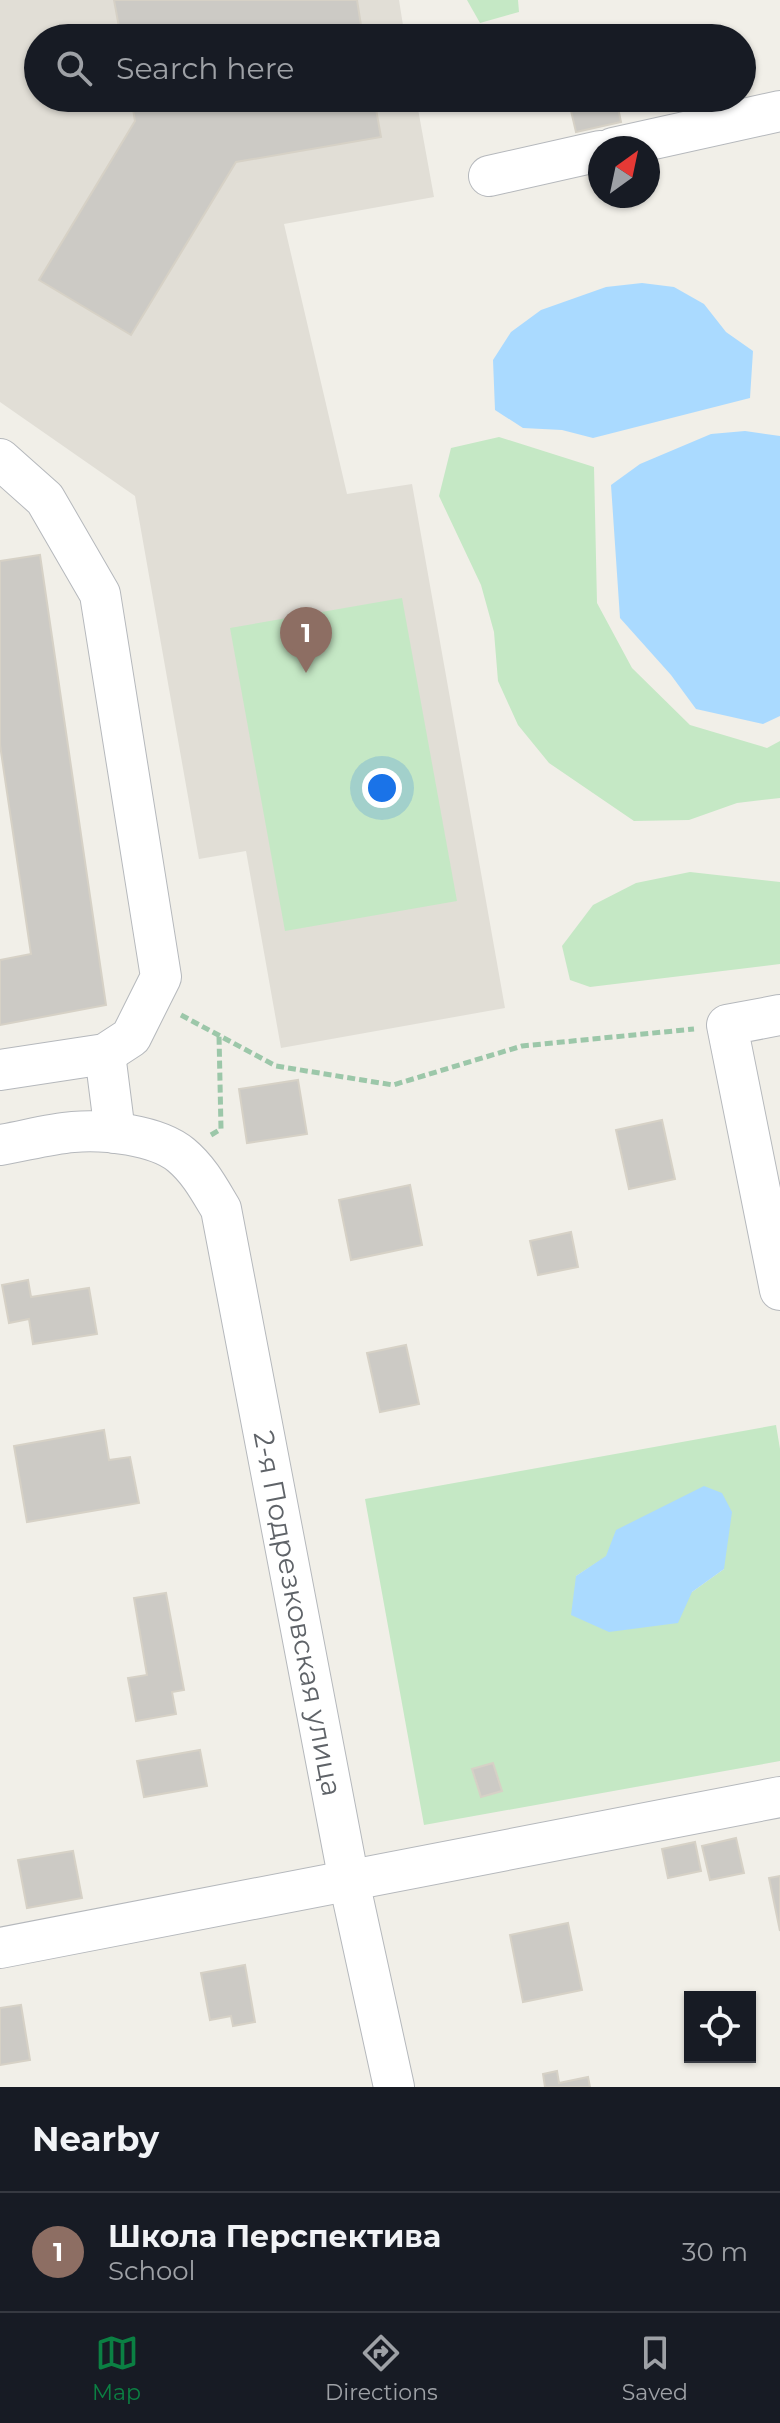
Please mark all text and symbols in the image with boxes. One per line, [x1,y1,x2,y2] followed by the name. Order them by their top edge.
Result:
[24,24,756,112] search box
[52,46,96,90] icon: search
[116,50,294,87] text: Search here
[588,136,660,208] north arrow
[280,607,332,673] pin: 1
[362,768,402,808] your location
[247,1428,349,1799] street label: 2-я Подрезковская улица
[684,1991,756,2063] map controls
[684,1991,756,2063] button: locate
[32,2118,159,2160] text: Nearby
[108,2218,441,2255] text: Школа Перспектива
[53,2236,63,2268] text: 1
[682,2236,748,2268] text: 30 m
[108,2255,196,2287] text: School
[92,2331,141,2406] tab: Map
[325,2331,438,2406] tab: Directions
[622,2331,688,2406] tab: Saved

